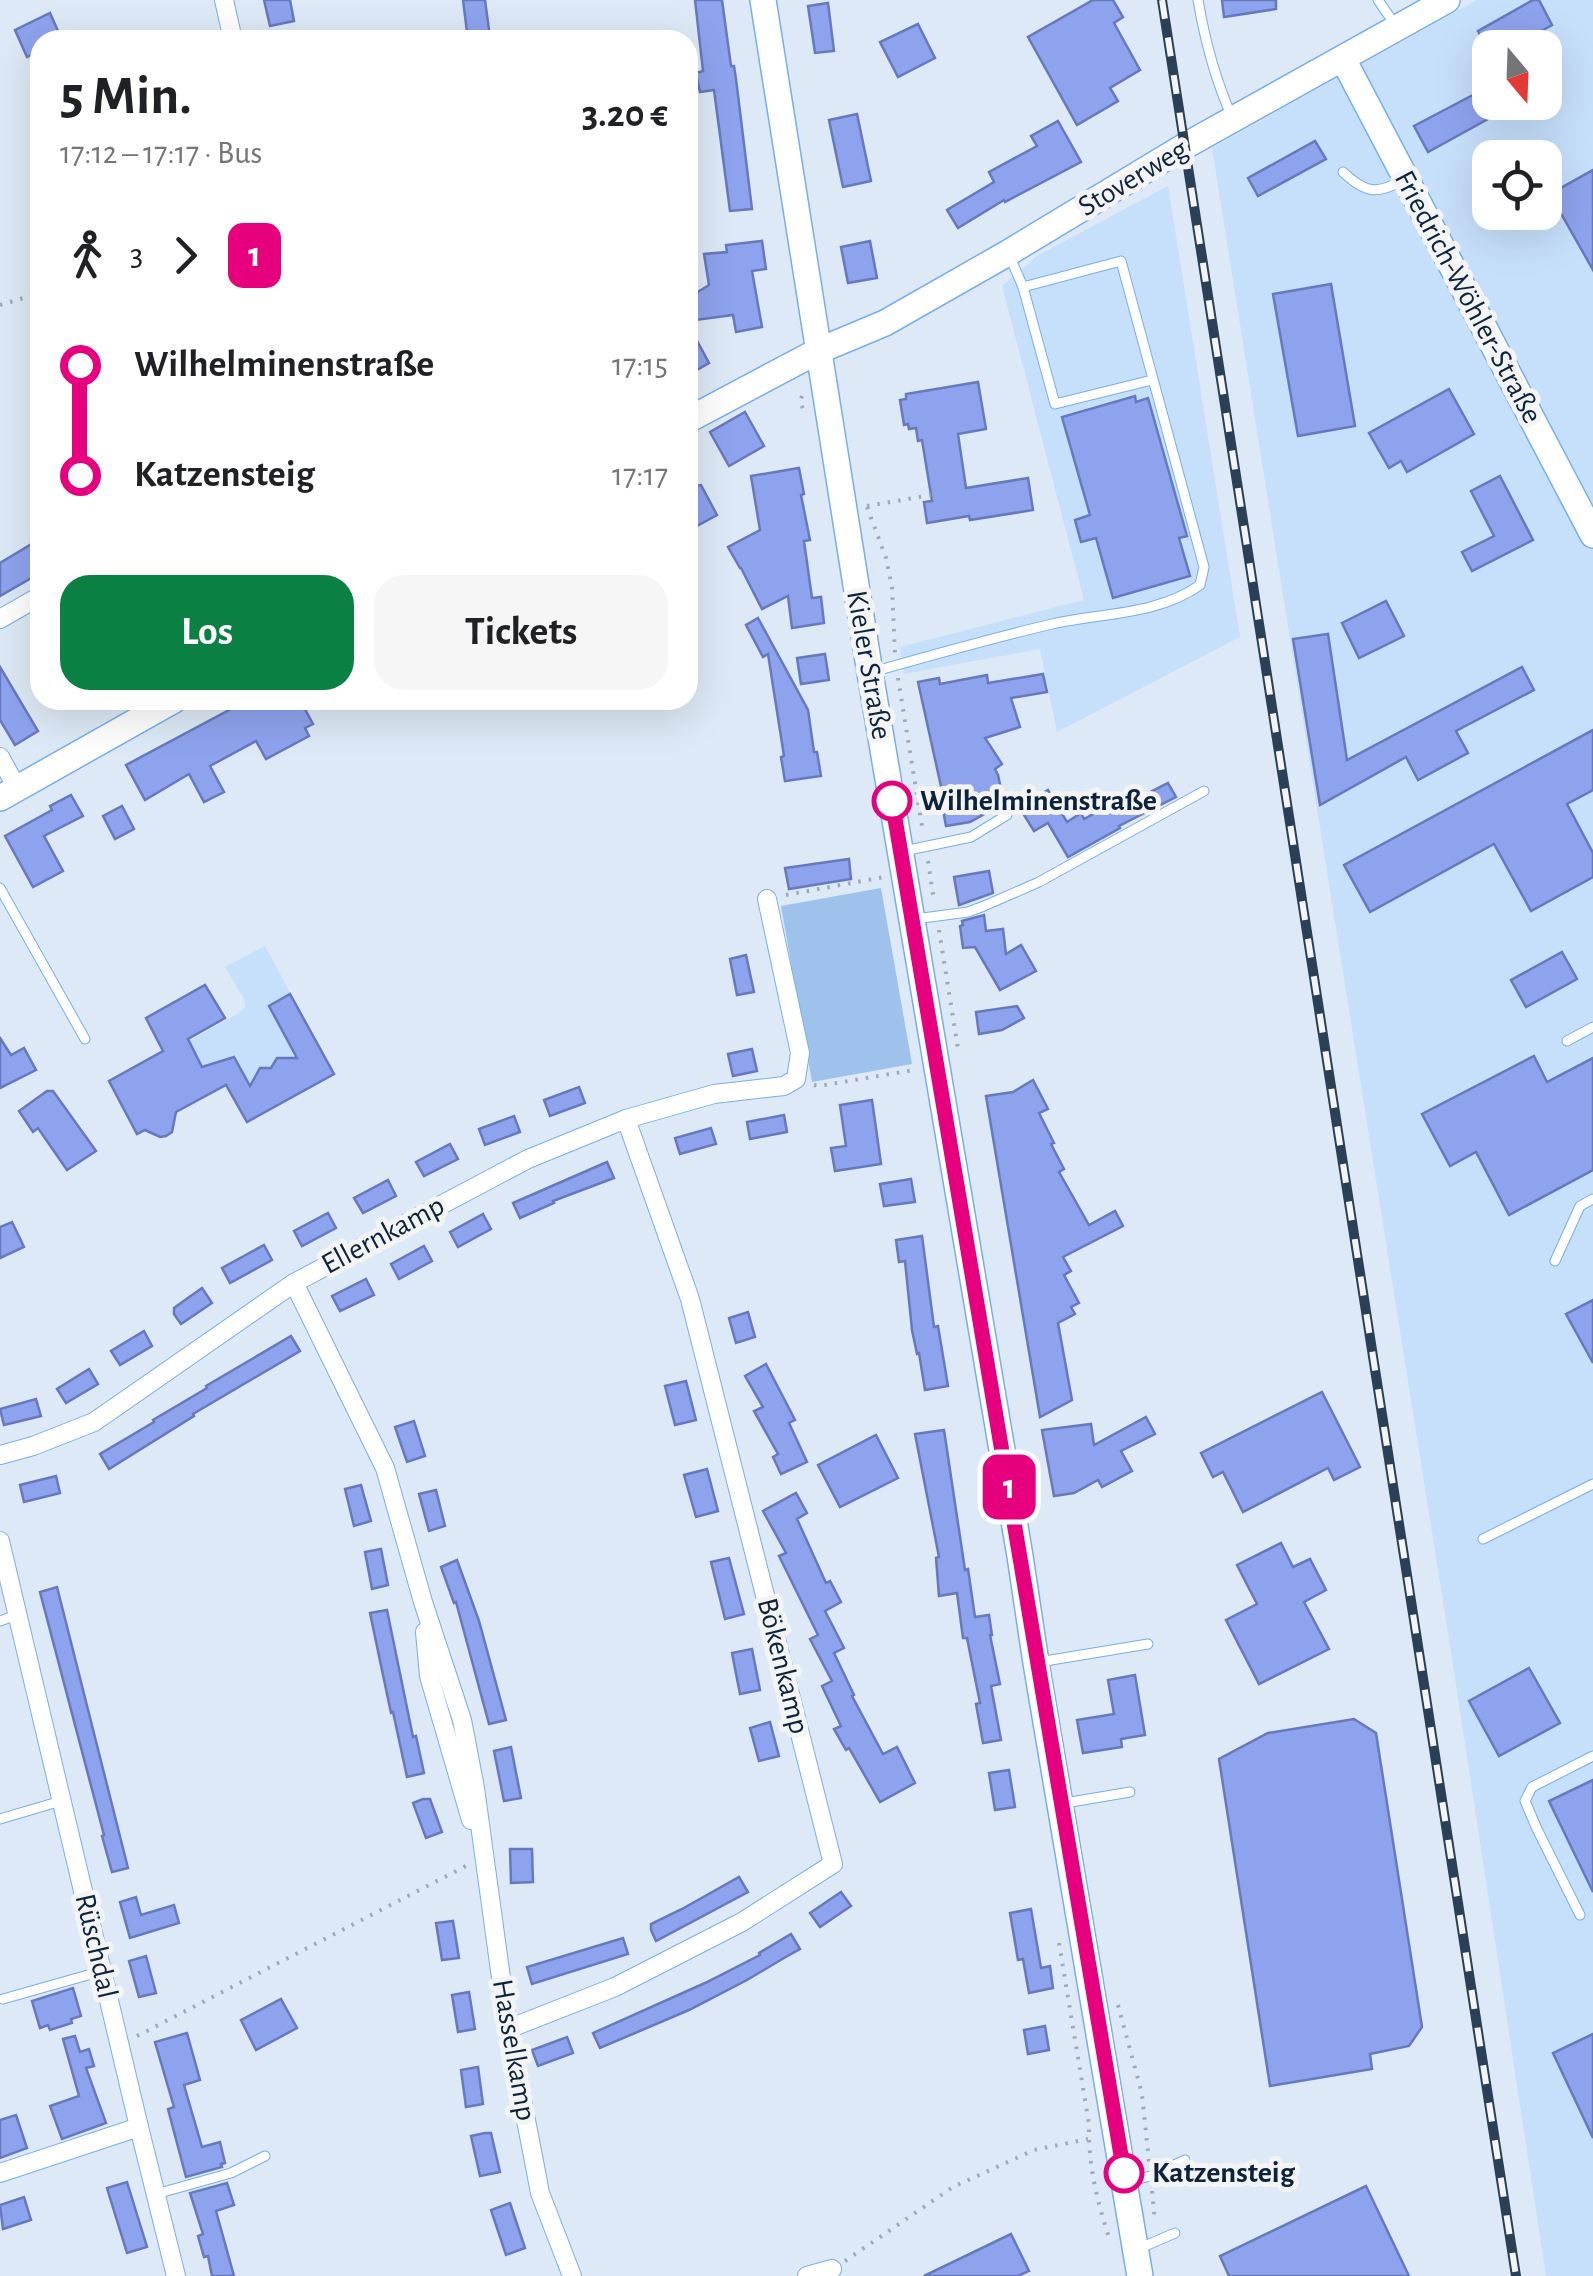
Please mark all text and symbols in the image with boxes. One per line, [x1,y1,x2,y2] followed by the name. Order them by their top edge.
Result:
[1472,30,1562,120] north arrow
[1472,30,1562,230] map controls
[60,69,192,124] text: 5 Min.
[582,96,668,134] text: 3.20 €
[1073,134,1193,222] street label: Stoverweg
[60,137,262,169] text: 17:12 – 17:17 · Bus
[1472,140,1562,230] button: locate
[1389,166,1547,428] street label: Friedrich-Wöhler-Straße
[60,228,115,283] icon: walk
[158,228,213,283] icon: forward
[248,238,261,273] text: 1
[130,239,143,271] text: 3
[134,346,434,384] text: Wilhelminenstraße
[612,349,668,381] text: 17:15
[134,456,315,494] text: Katzensteig
[612,459,668,491] text: 17:17
[60,575,354,690] button: Los
[374,575,668,690] button: Tickets
[841,588,897,742] street label: Kieler Straße
[873,782,911,820] marker: Wilhelminenstraße
[920,786,1157,816] place label: Wilhelminenstraße
[317,1190,449,1280] street label: Ellernkamp
[976,1454,1042,1520] line badge: 1
[1003,1470,1015,1505] text: 1
[752,1595,814,1737] street label: Bökenkamp
[69,1891,123,2001] street label: Rüschdal
[487,1977,541,2123] street label: Hasselkamp
[1105,2154,1143,2192] marker: Katzensteig
[1152,2158,1296,2188] place label: Katzensteig

